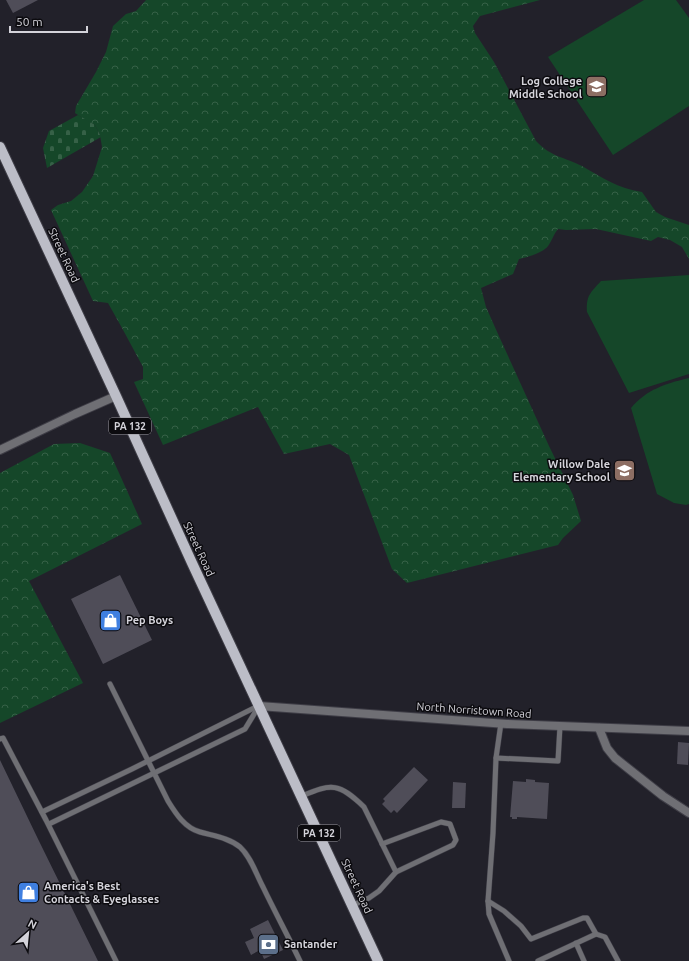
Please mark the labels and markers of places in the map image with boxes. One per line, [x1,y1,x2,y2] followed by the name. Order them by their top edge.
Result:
[584,74,610,100] school or university icon: Log College Middle School
[509,75,583,100] place label: Log College Middle School
[612,457,638,483] school or university icon: Willow Dale Elementary School
[513,458,611,483] place label: Willow Dale Elementary School
[98,607,124,633] shop icon: Pep Boys
[126,614,173,626] place label: Pep Boys
[15,879,41,905] shop icon: America's Best Contacts & Eyeglasses
[44,880,159,905] place label: America's Best Contacts & Eyeglasses
[255,931,281,957] bank icon: Santander
[284,938,338,950] place label: Santander

